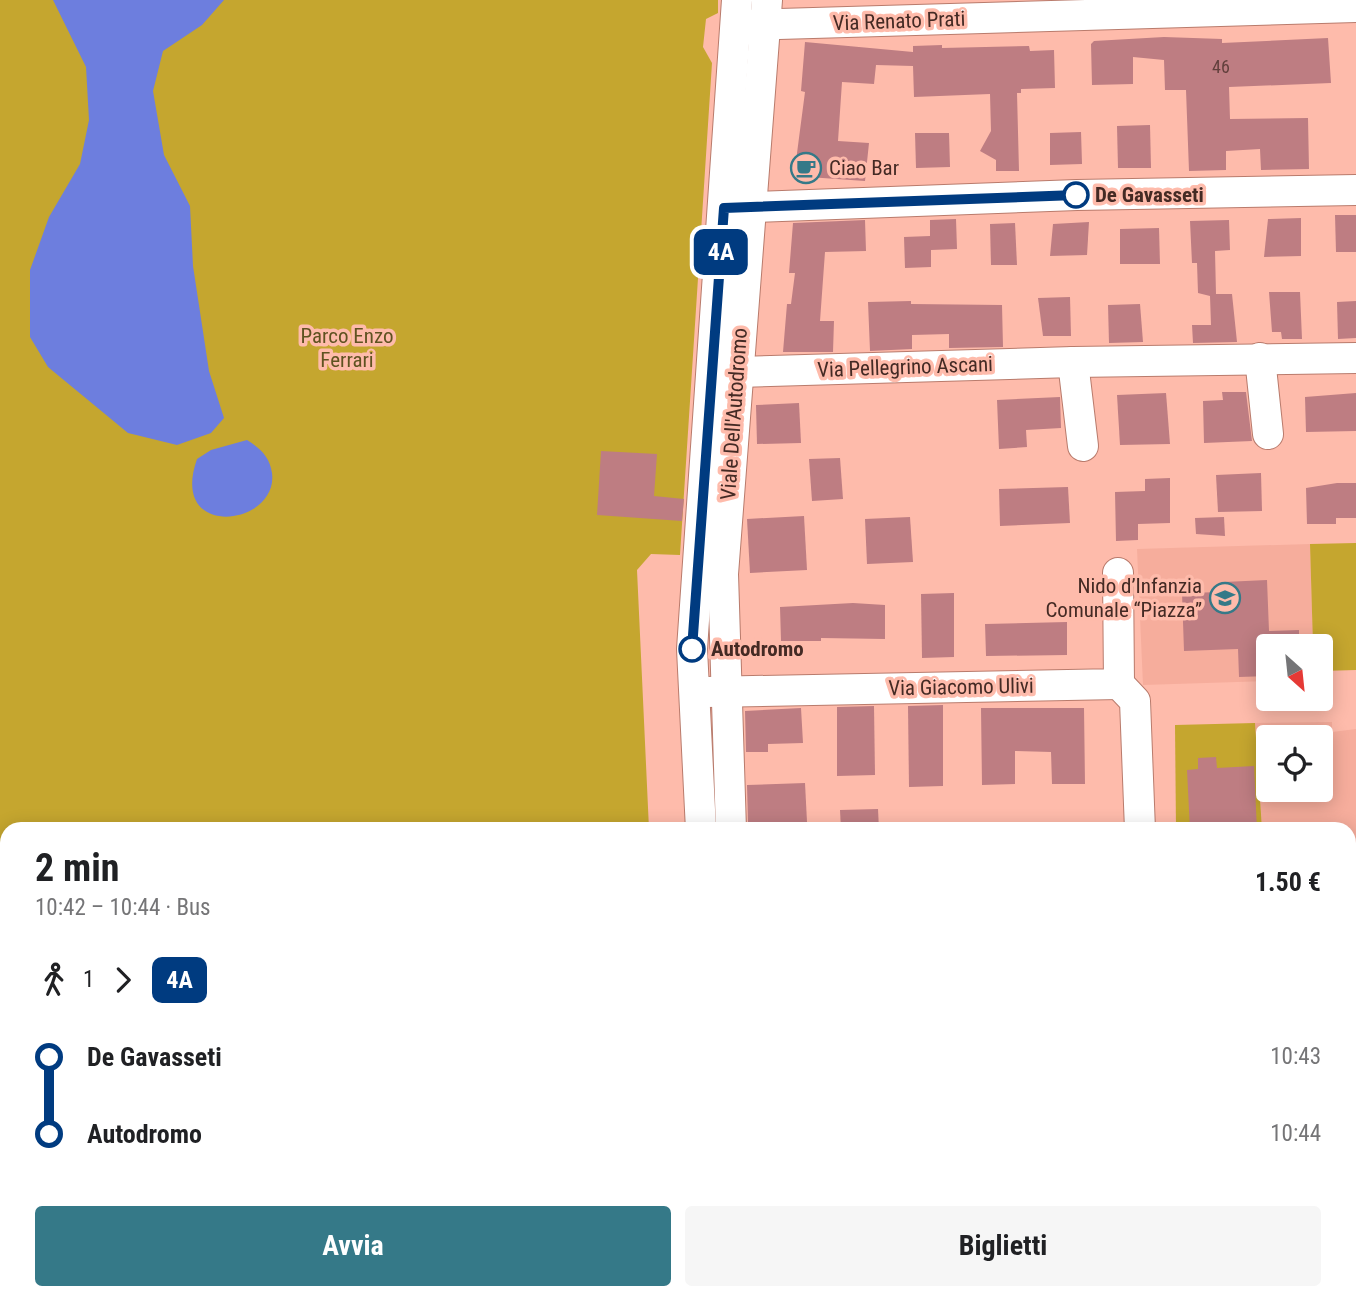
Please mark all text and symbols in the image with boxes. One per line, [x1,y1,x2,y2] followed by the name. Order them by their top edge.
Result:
[832,7,966,35] street label: Via Renato Prati
[1212,56,1230,77] house number: 46
[789,151,823,185] cafe icon: Ciao Bar
[829,156,899,180] place label: Ciao Bar
[1063,182,1089,208] marker: De Gavasseti
[1095,183,1204,207] place label: De Gavasseti
[690,229,752,275] line badge: 4A
[708,238,734,266] text: 4A
[300,324,394,372] park label: Parco Enzo Ferrari
[716,327,752,501] street label: Viale Dell'Autodromo
[817,352,993,382] street label: Via Pellegrino Ascani
[1045,574,1202,622] place label: Nido d’Infanzia Comunale “Piazza”
[1208,581,1242,615] school or university icon: Nido d’Infanzia Comunale “Piazza”
[1256,634,1334,710] north arrow
[1256,634,1333,802] map controls
[679,636,705,662] marker: Autodromo
[711,637,804,661] place label: Autodromo
[888,674,1034,700] street label: Via Giacomo Ulivi
[1256,725,1333,802] button: locate
[35,846,119,890] text: 2 min
[1255,867,1321,897] text: 1.50 €
[35,894,211,921] text: 10:42 – 10:44 · Bus
[35,961,73,999] icon: walk
[104,961,142,999] icon: forward
[83,966,94,993] text: 1
[166,966,193,994] text: 4A
[87,1042,222,1072] text: De Gavasseti
[1270,1043,1321,1070] text: 10:43
[87,1119,202,1149] text: Autodromo
[1270,1120,1321,1147] text: 10:44
[35,1206,671,1286] button: Avvia
[685,1206,1321,1286] button: Biglietti

